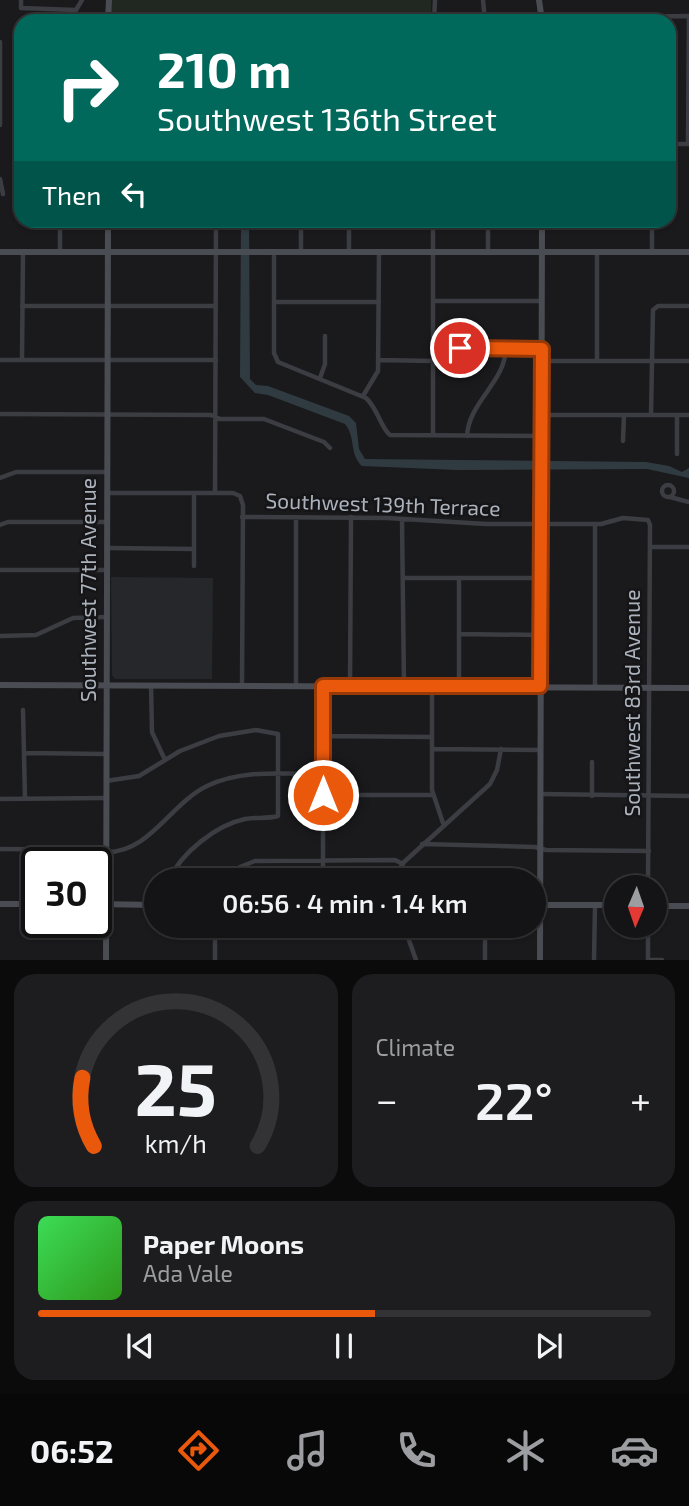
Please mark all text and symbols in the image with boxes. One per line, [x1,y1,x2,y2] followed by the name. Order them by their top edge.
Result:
[157,39,291,98] text: 210 m
[42,42,133,133] icon: right
[157,99,497,137] text: Southwest 136th Street
[115,175,153,213] icon: left
[42,179,101,210] text: Then
[430,318,490,378] pin
[441,329,479,367] icon: arrive
[75,478,100,702] street label: Southwest 77th Avenue
[265,487,501,520] street label: Southwest 139th Terrace
[619,590,644,816] street label: Southwest 83rd Avenue
[286,758,360,832] position arrow
[21,847,112,938] speed limit sign: 30
[604,875,667,938] north arrow
[604,875,667,938] map controls
[222,887,468,918] text: 06:56 · 4 min · 1.4 km
[376,1033,455,1061] text: Climate
[135,1044,217,1132] text: 25
[475,1068,553,1130] text: 22°
[376,1076,398,1122] text: −
[630,1076,651,1122] text: +
[145,1128,207,1158] text: km/h
[143,1228,304,1259] text: Paper Moons
[143,1259,233,1287] text: Ada Vale
[121,1327,159,1365] icon: previous
[325,1327,363,1365] icon: pause
[530,1327,568,1365] icon: next
[174,1426,223,1475] icon: directions
[283,1426,332,1475] icon: music
[392,1426,441,1475] icon: phone
[501,1426,550,1475] icon: climate
[610,1426,659,1475] icon: car
[30,1431,114,1469] text: 06:52

